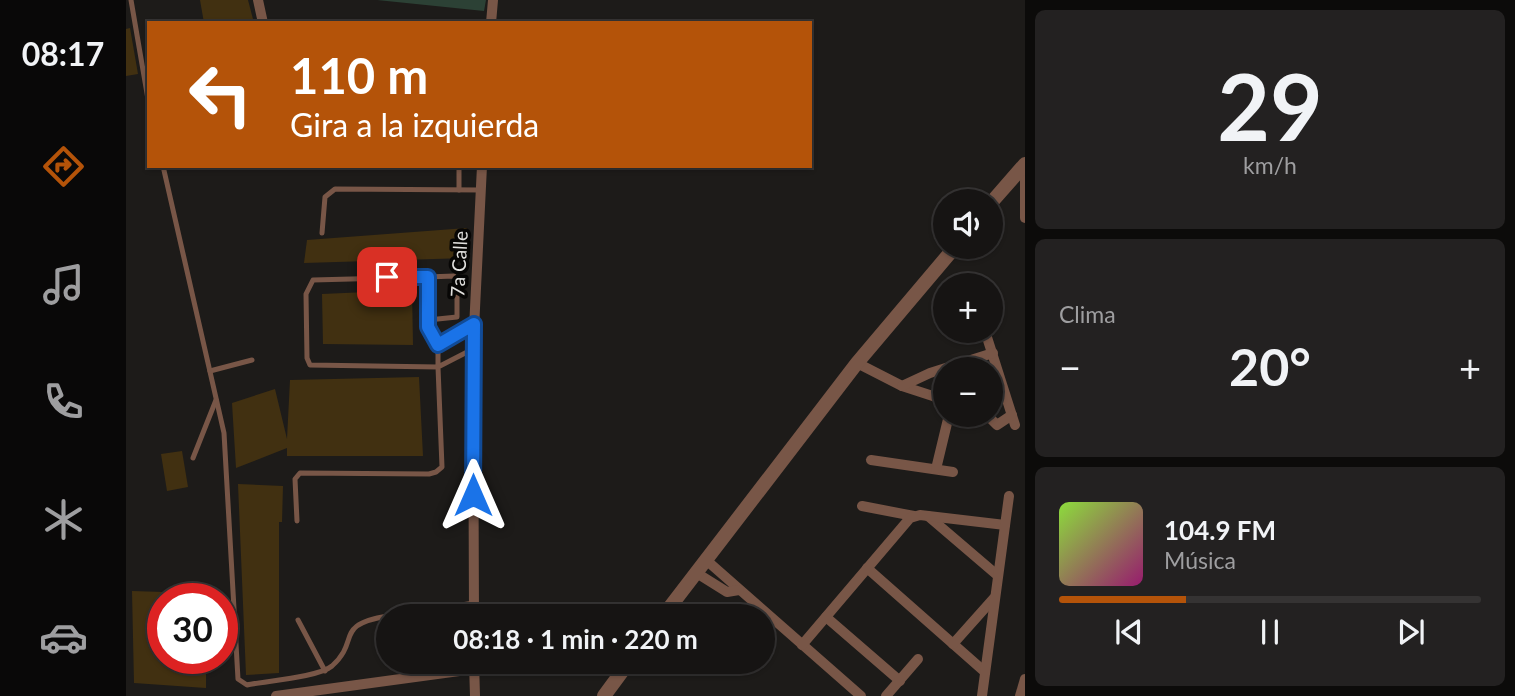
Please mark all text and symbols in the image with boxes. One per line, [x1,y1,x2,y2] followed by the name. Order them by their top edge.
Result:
[22,34,104,73] text: 08:17
[290,46,428,104] text: 110 m
[175,49,266,140] icon: left
[1217,51,1323,160] text: 29
[290,105,539,144] text: Gira a la izquierda
[39,142,88,191] icon: directions
[1243,151,1297,179] text: km/h
[933,189,1003,427] map controls
[933,189,1003,259] button: sound
[445,230,472,298] street label: 7a Calle
[357,247,417,307] pin
[368,258,406,296] icon: arrive
[39,260,88,309] icon: music
[933,273,1003,343] button: +
[1059,300,1116,328] text: Clima
[1229,335,1311,397] text: 20°
[1059,344,1081,390] text: −
[1459,344,1481,390] text: +
[933,357,1003,427] button: −
[39,377,88,426] icon: phone
[436,458,510,532] position arrow
[39,495,88,544] icon: climate
[1164,514,1276,546] text: 104.9 FM
[1164,546,1236,574] text: Música
[147,583,238,674] speed limit sign: 30
[39,613,88,662] icon: car
[1110,613,1148,651] icon: previous
[1251,613,1289,651] icon: pause
[1392,613,1430,651] icon: next
[453,623,698,655] text: 08:18 · 1 min · 220 m

